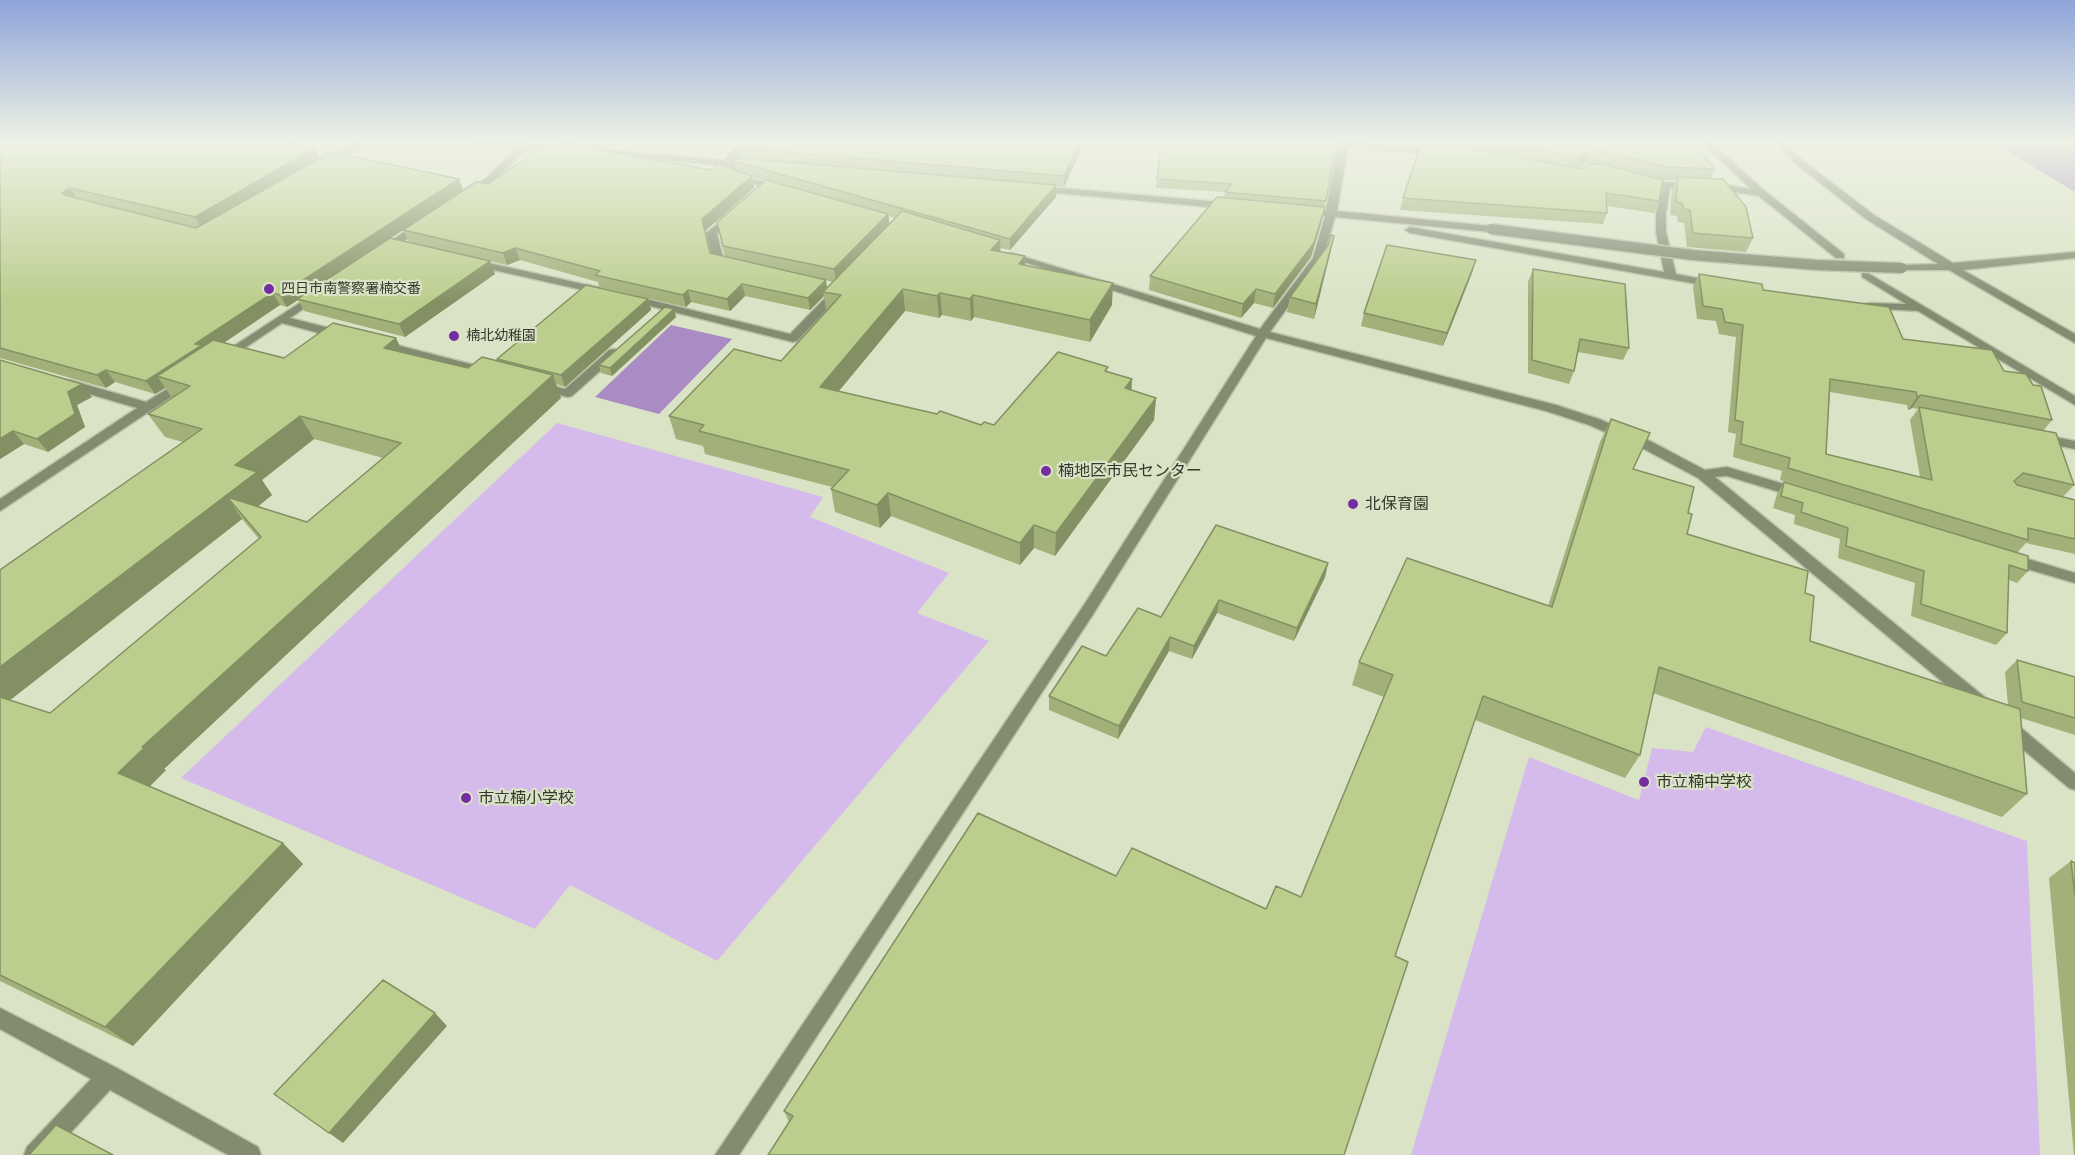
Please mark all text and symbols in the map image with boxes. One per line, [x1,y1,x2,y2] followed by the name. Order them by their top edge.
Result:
[281,281,421,297] place label: 四日市南警察署楠交番
[262,282,276,296] marker: 四日市南警察署楠交番
[466,328,536,344] place label: 楠北幼稚園
[447,329,461,343] marker: 楠北幼稚園
[1058,461,1202,481] place label: 楠地区市民センター
[1039,464,1053,478] marker: 楠地区市民センター
[1365,494,1429,514] place label: 北保育園
[1346,497,1360,511] marker: 北保育園
[1656,772,1752,792] place label: 市立楠中学校
[1637,775,1651,789] marker: 市立楠中学校
[478,788,574,808] place label: 市立楠小学校
[459,791,473,805] marker: 市立楠小学校

